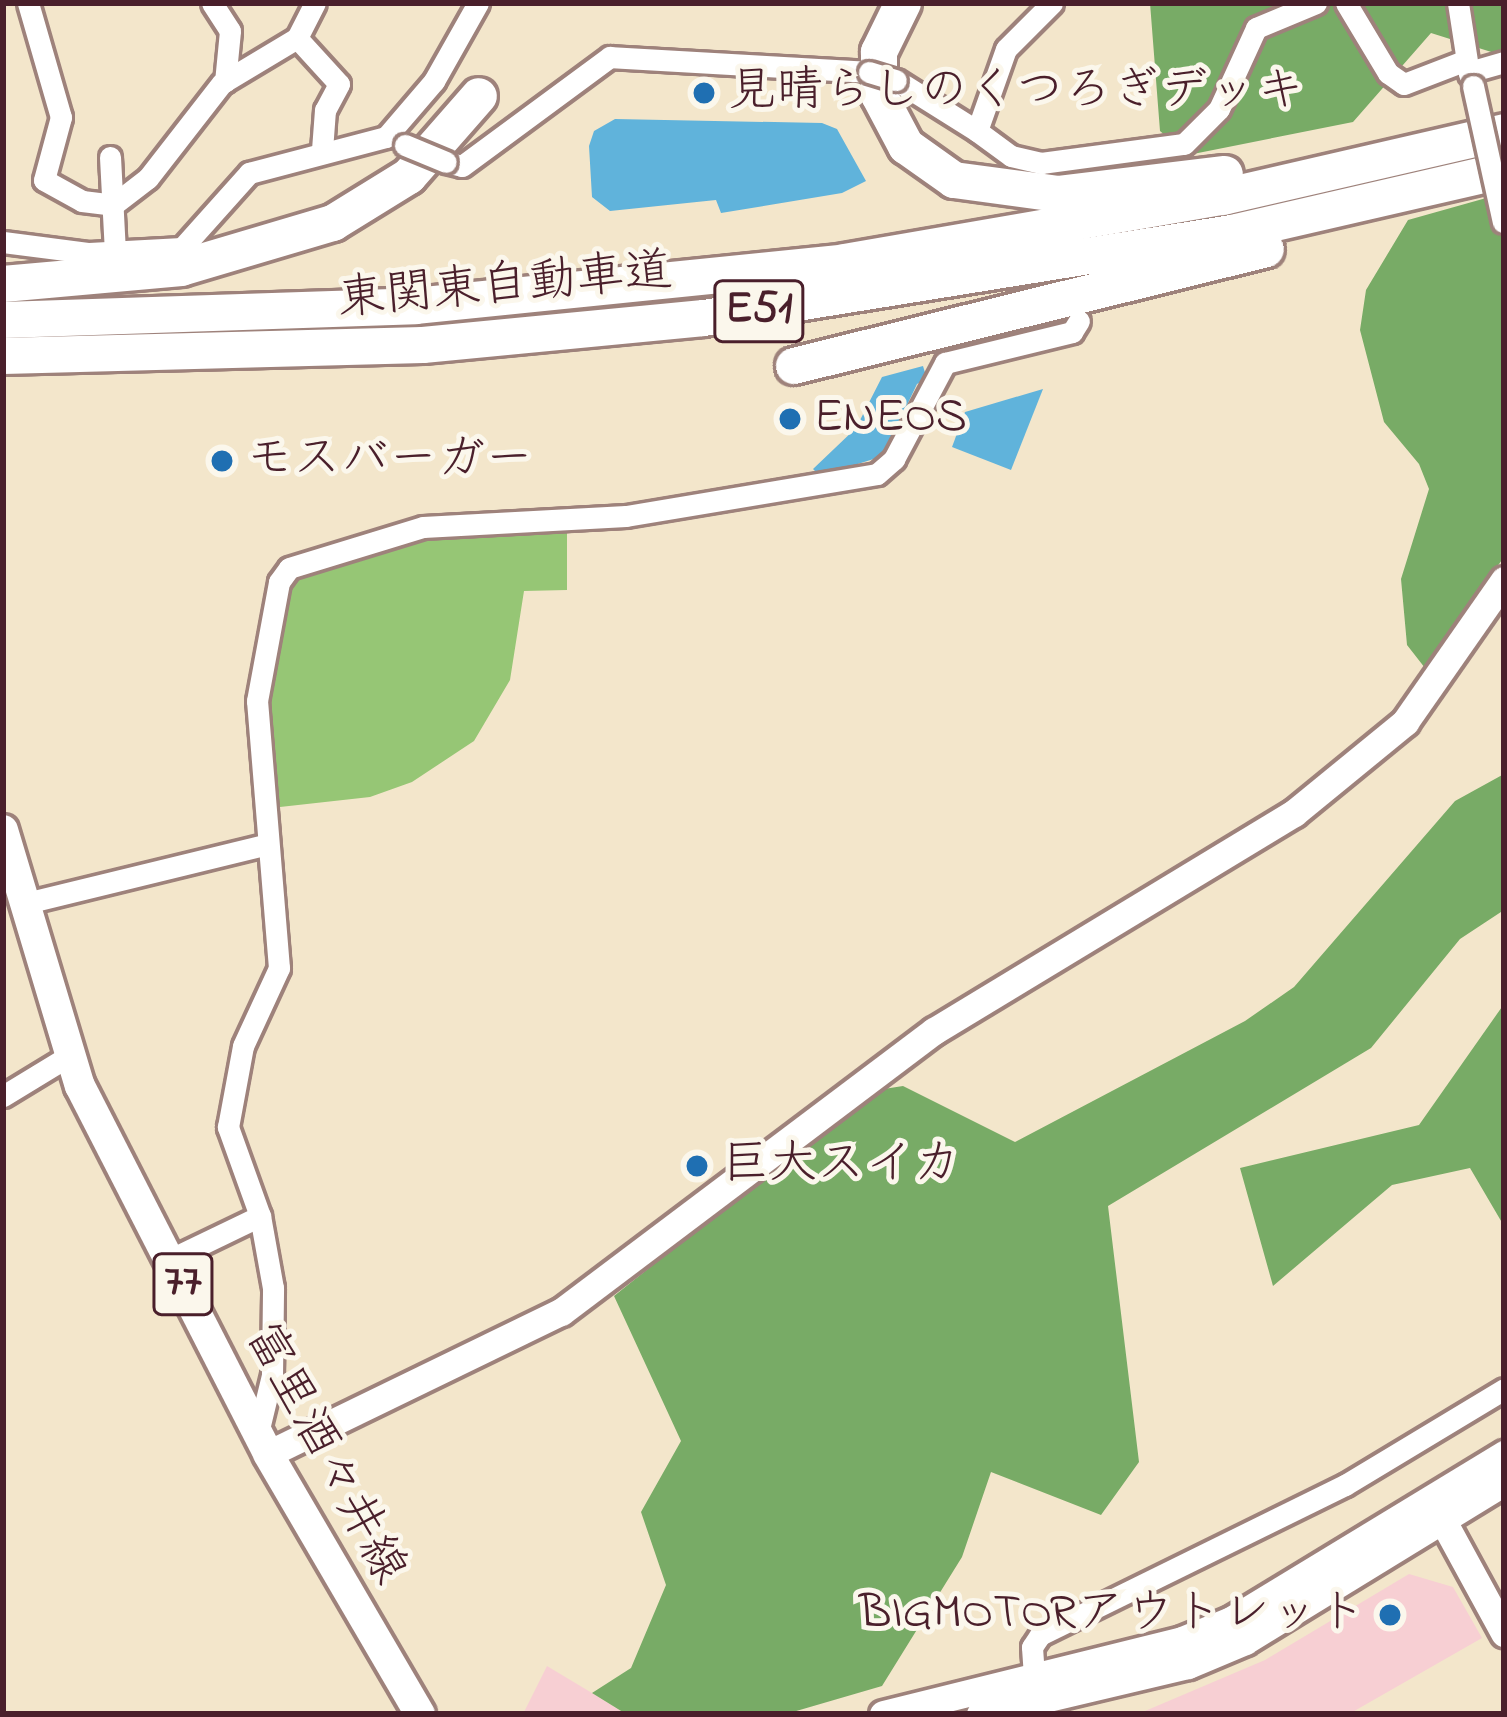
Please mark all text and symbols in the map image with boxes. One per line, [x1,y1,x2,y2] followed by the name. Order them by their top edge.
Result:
[728,64,1304,122] place label: 見晴らしのくつろぎデッキ
[691,80,717,106] marker: 見晴らしのくつろぎデッキ
[335,244,675,330] street label: 東関東自動車道
[711,272,807,350] road number: E51
[814,390,967,448] place label: ENEOS
[777,406,803,432] marker: ENEOS
[246,432,534,490] place label: モスバーガー
[209,448,235,474] marker: モスバーガー
[721,1137,961,1195] place label: 巨大スイカ
[684,1153,710,1179] marker: 巨大スイカ
[150,1245,216,1323] road number: 77
[231,1313,417,1595] street label: 富里酒々井線
[861,1586,1366,1644] place label: BIGMOTORアウトレット
[1377,1602,1403,1628] marker: BIGMOTORアウトレット

